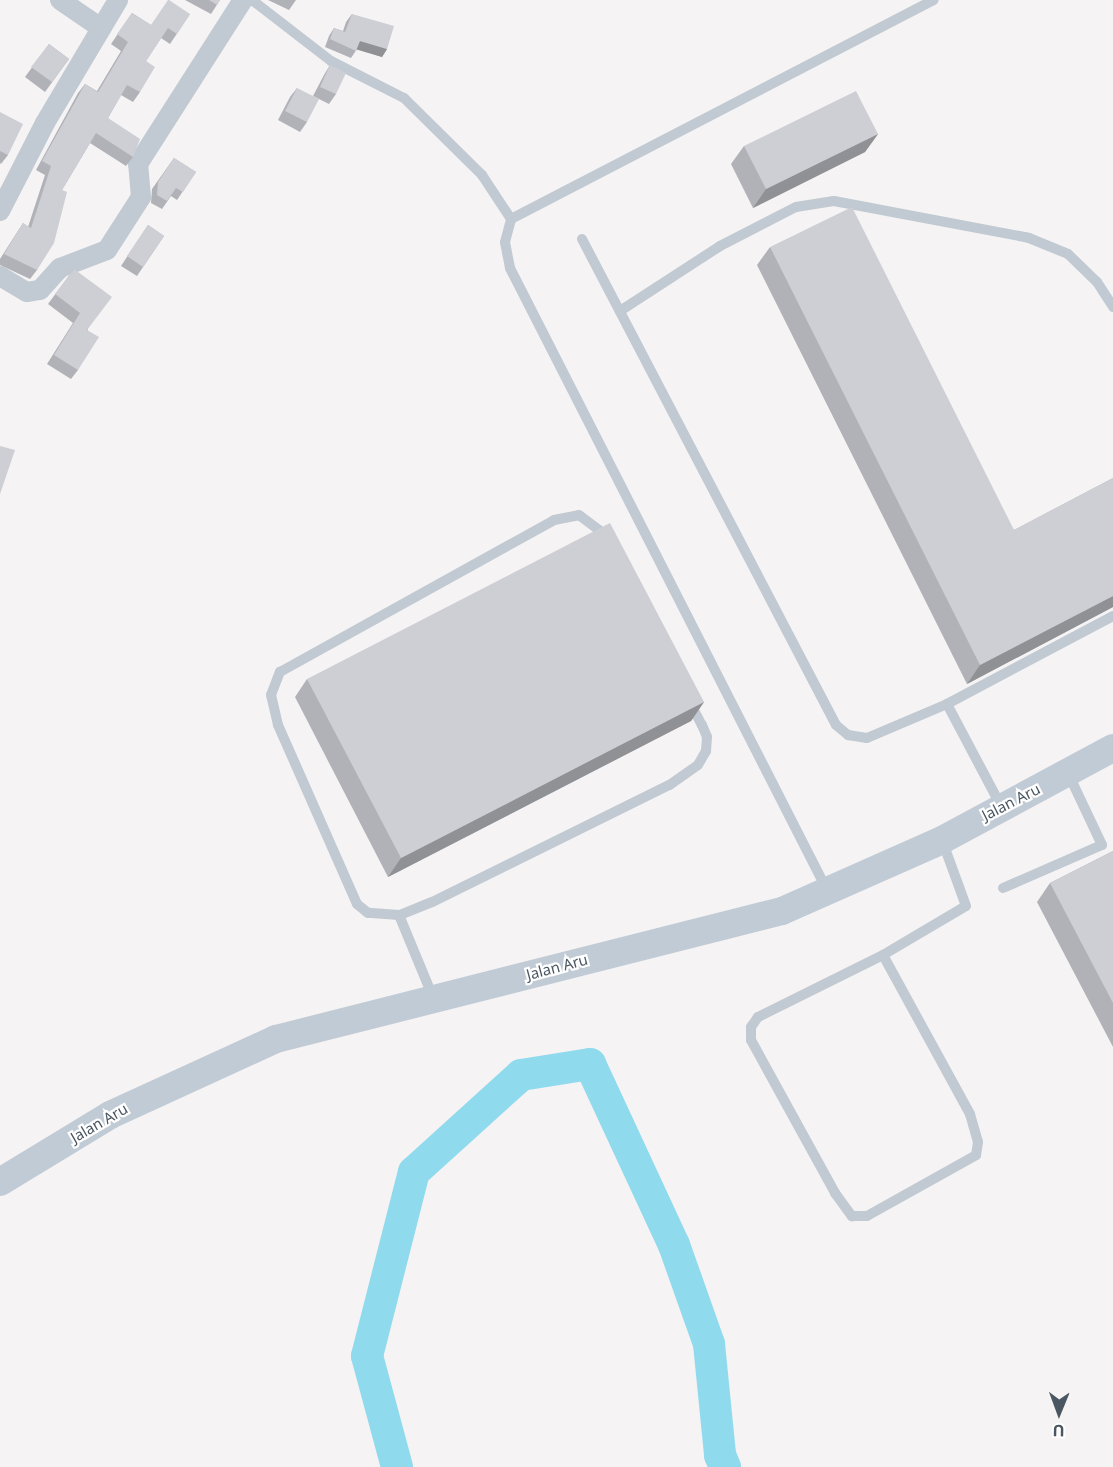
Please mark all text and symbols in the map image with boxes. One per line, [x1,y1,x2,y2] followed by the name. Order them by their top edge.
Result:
[979,780,1043,824] street label: Jalan Aru
[524,950,590,984] street label: Jalan Aru
[67,1099,131,1147] street label: Jalan Aru
[1029,1383,1089,1443] north arrow
[1052,1420,1065,1442] text: U

